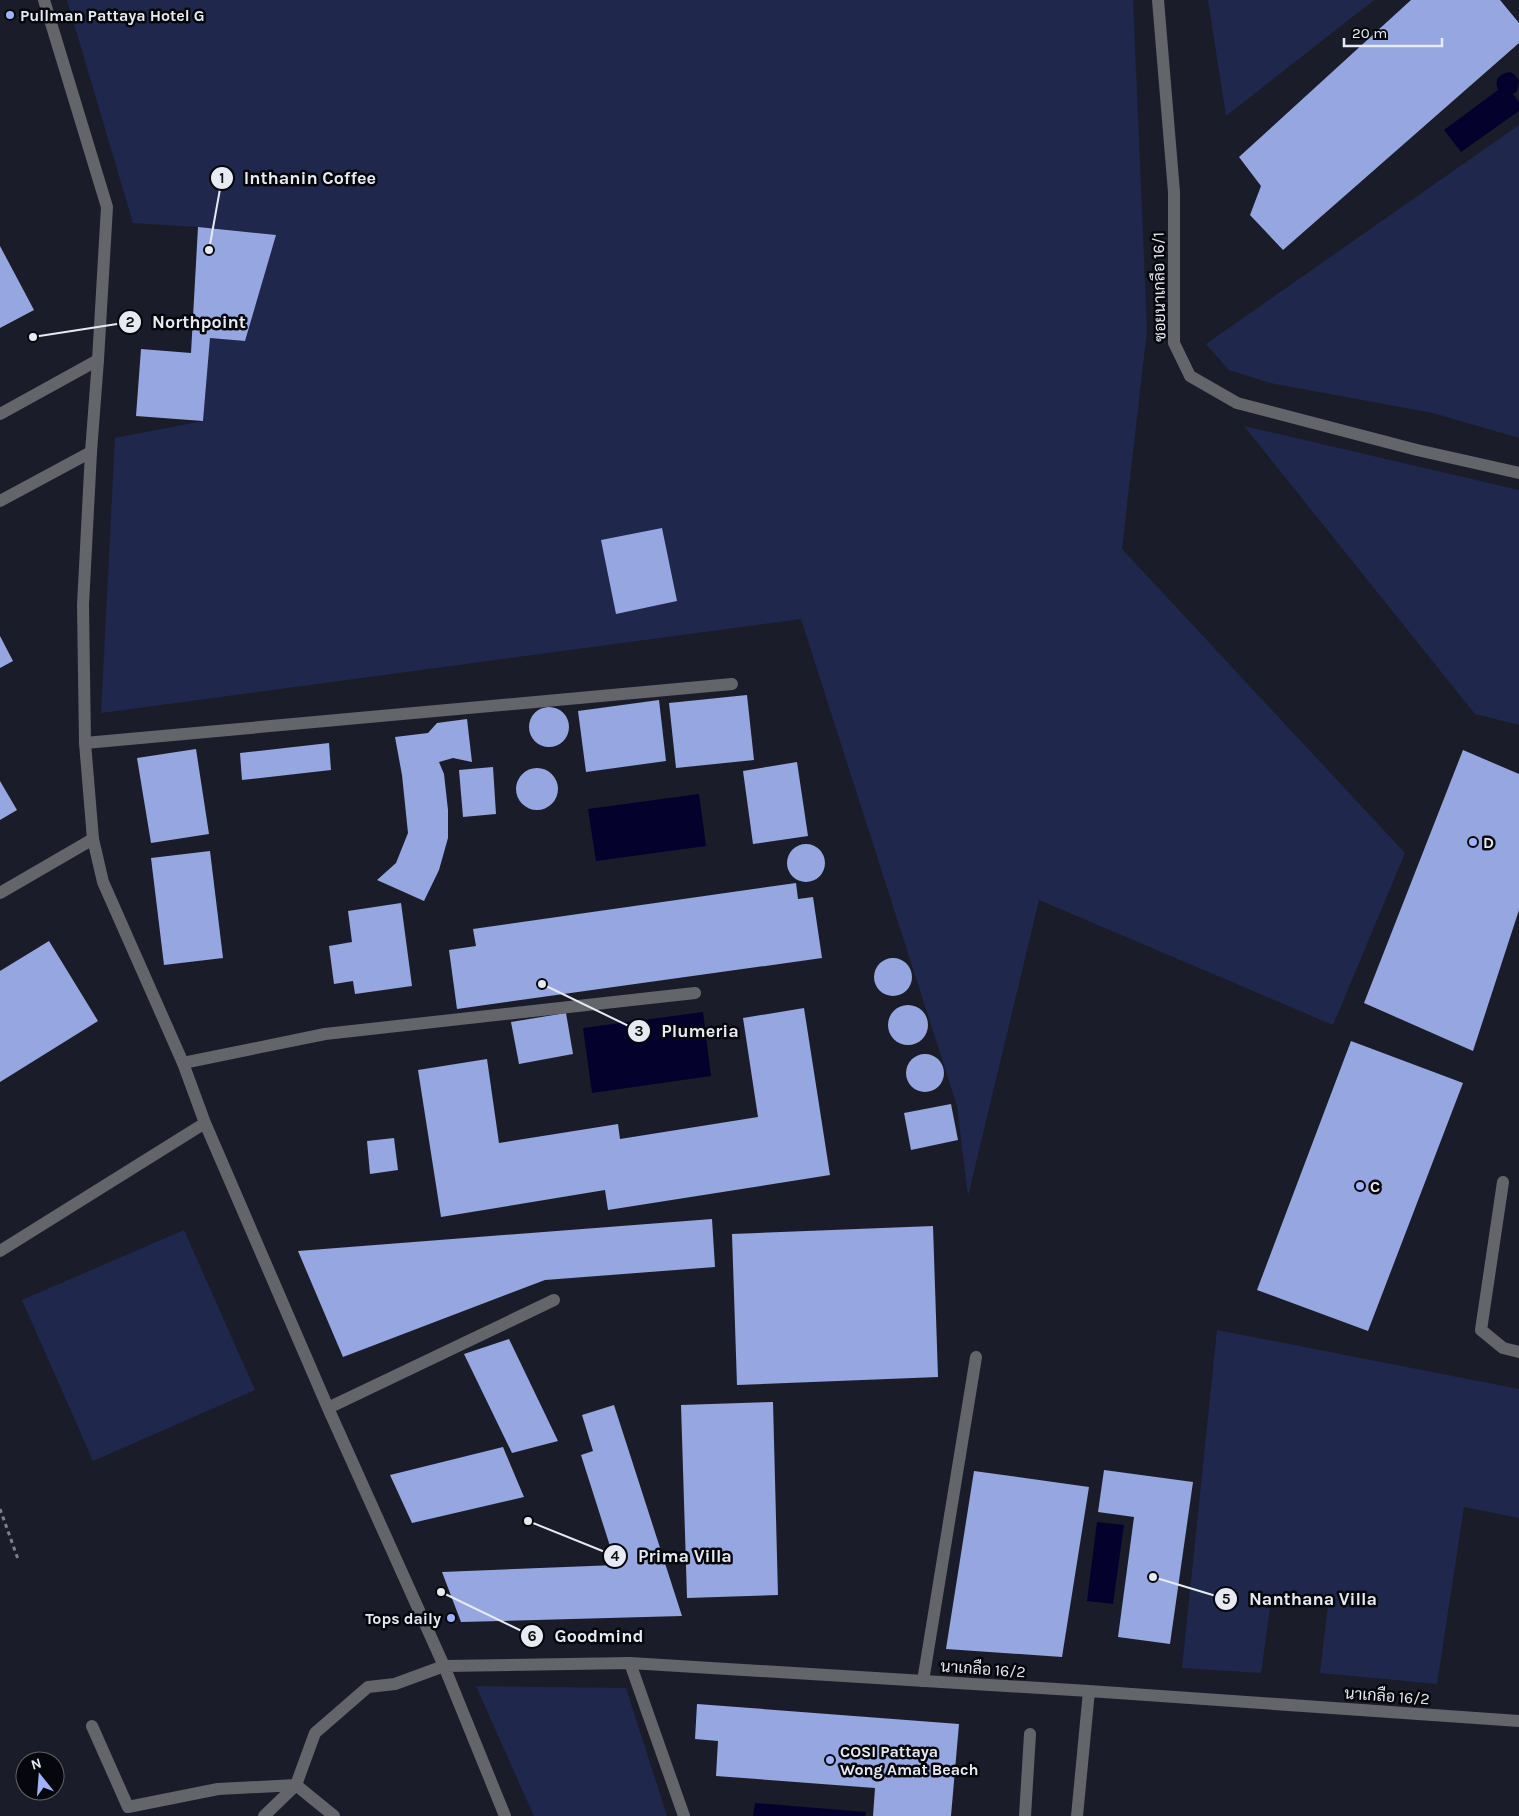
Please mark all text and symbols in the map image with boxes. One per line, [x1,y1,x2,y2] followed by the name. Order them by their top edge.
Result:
[20,6,205,25] place label: Pullman Pattaya Hotel G
[4,9,16,21] marker: Pullman Pattaya Hotel G
[1344,15,1442,47] scale bar
[1352,24,1387,42] text: 20 m
[209,162,387,195] callout: Inthanin Coffee
[244,167,376,189] text: Inthanin Coffee
[219,169,225,187] text: 1
[1148,232,1169,342] street label: ซอยนาเกลือ 16/1
[117,306,256,339] callout: Northpoint
[152,311,246,333] text: Northpoint
[125,313,135,331] text: 2
[1483,833,1494,852] place label: D
[1467,836,1479,848] marker: D
[626,1014,749,1047] callout: Plumeria
[661,1020,739,1042] text: Plumeria
[634,1022,644,1040] text: 3
[1370,1177,1380,1196] place label: C
[1354,1180,1366,1192] marker: C
[603,1539,742,1572] callout: Prima Villa
[638,1545,732,1567] text: Prima Villa
[611,1547,620,1565] text: 4
[1214,1582,1387,1615] callout: Nanthana Villa
[1249,1588,1377,1610] text: Nanthana Villa
[1222,1590,1231,1608] text: 5
[365,1609,441,1628] place label: Tops daily
[445,1612,457,1624] marker: Tops daily
[520,1619,654,1652] callout: Goodmind
[555,1625,643,1647] text: Goodmind
[527,1627,537,1645] text: 6
[940,1656,1026,1681] street label: นาเกลือ 16/2
[1344,1683,1430,1708] street label: นาเกลือ 16/2
[840,1742,978,1779] place label: COSI Pattaya Wong Amat Beach
[15,1751,65,1801] north arrow
[29,1754,44,1774] text: N
[824,1754,836,1766] marker: COSI Pattaya Wong Amat Beach

